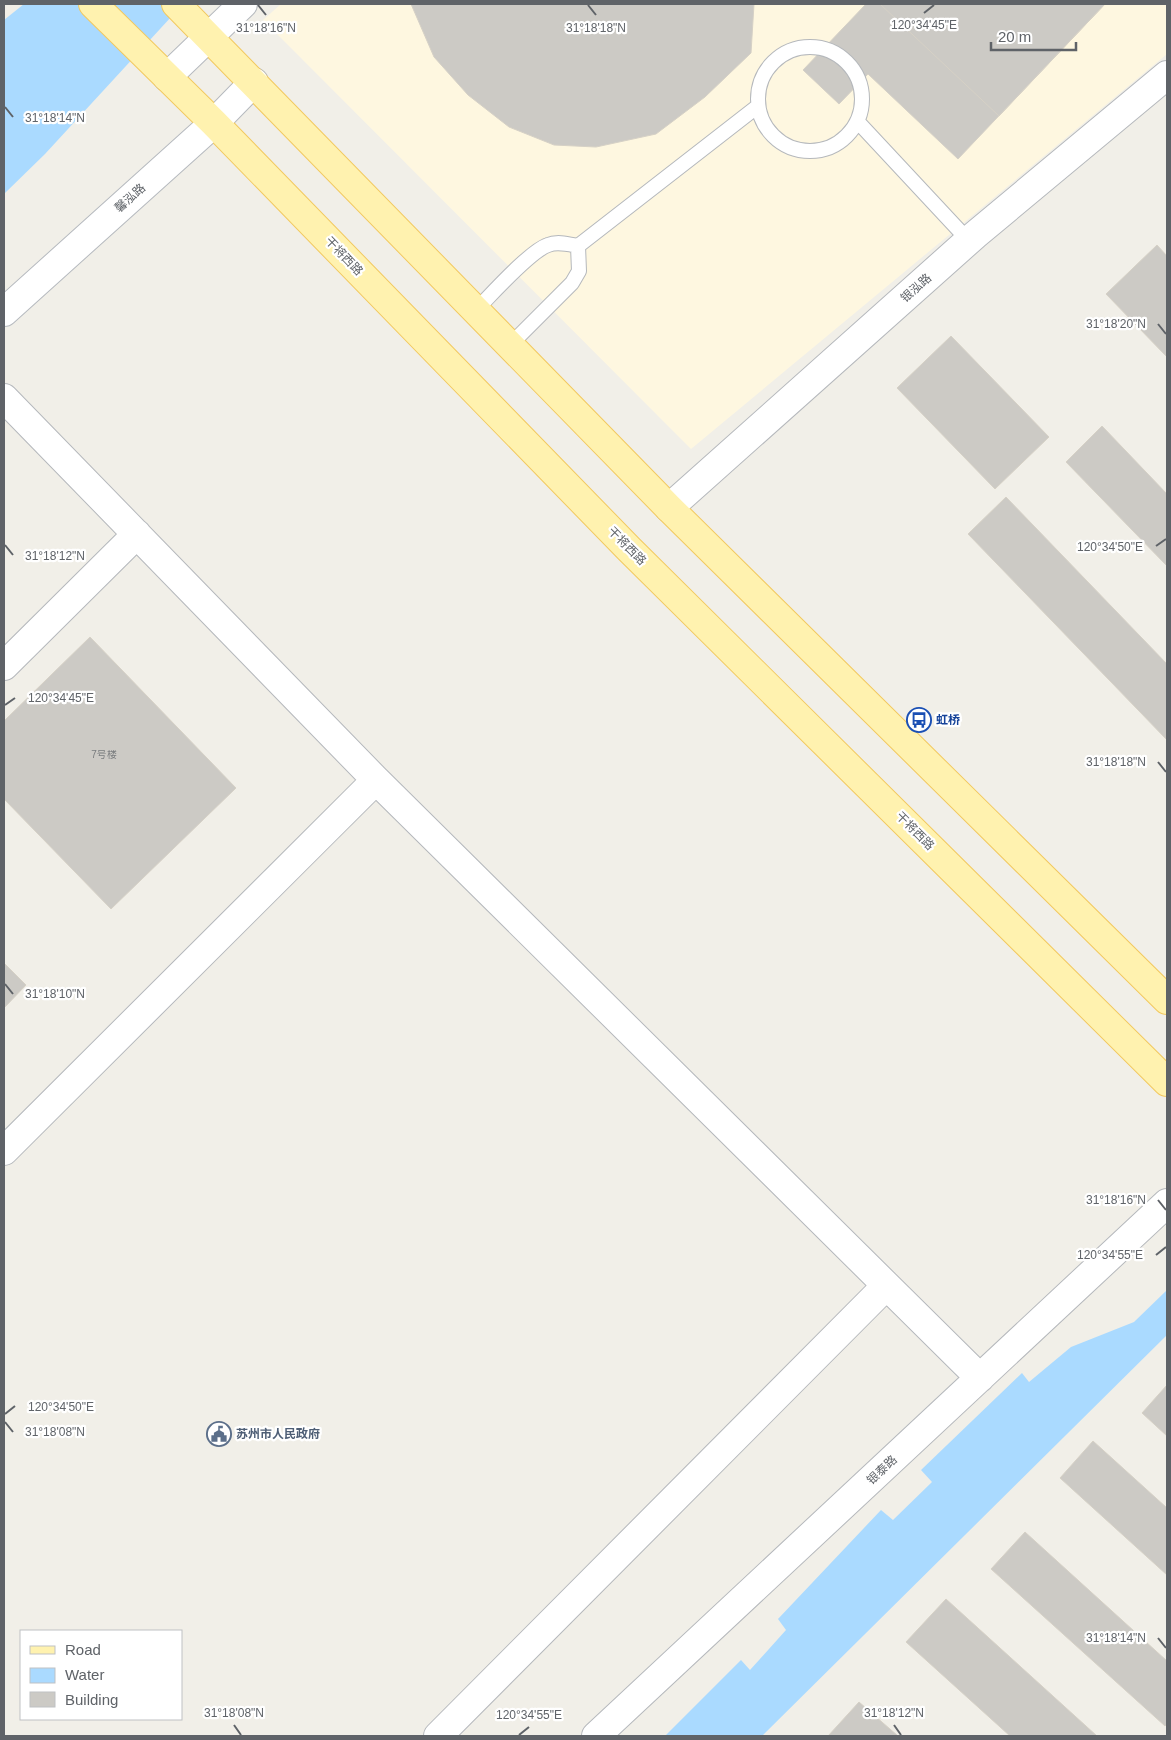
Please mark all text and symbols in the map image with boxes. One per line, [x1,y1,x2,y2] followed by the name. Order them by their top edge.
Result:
[891,18,957,32] text: 120°34'45"E
[991,20,1076,52] scale bar
[236,21,296,35] text: 31°18'16"N
[566,21,626,35] text: 31°18'18"N
[998,28,1031,45] text: 20 m
[25,111,85,125] text: 31°18'14"N
[112,181,148,215] street label: 馨泓路
[322,234,366,278] street label: 干将西路
[898,271,934,305] street label: 银泓路
[1086,317,1146,331] text: 31°18'20"N
[605,524,649,568] street label: 干将西路
[1077,540,1143,554] text: 120°34'50"E
[25,549,85,563] text: 31°18'12"N
[28,691,94,705] text: 120°34'45"E
[906,707,932,733] bus stop icon: 虹桥
[936,713,960,727] place label: 虹桥
[91,749,117,760] house number: 7号楼
[1086,755,1146,769] text: 31°18'18"N
[893,809,937,853] street label: 干将西路
[25,987,85,1001] text: 31°18'10"N
[1086,1193,1146,1207] text: 31°18'16"N
[1077,1248,1143,1262] text: 120°34'55"E
[28,1400,94,1414] text: 120°34'50"E
[206,1421,232,1447] public building icon: 苏州市人民政府
[25,1425,85,1439] text: 31°18'08"N
[236,1427,320,1441] place label: 苏州市人民政府
[864,1453,900,1487] street label: 银泰路
[20,1630,182,1720] legend
[1086,1631,1146,1645] text: 31°18'14"N
[65,1641,101,1658] text: Road
[65,1666,104,1683] text: Water
[65,1691,118,1708] text: Building
[204,1706,264,1720] text: 31°18'08"N
[864,1706,924,1720] text: 31°18'12"N
[496,1708,562,1722] text: 120°34'55"E

